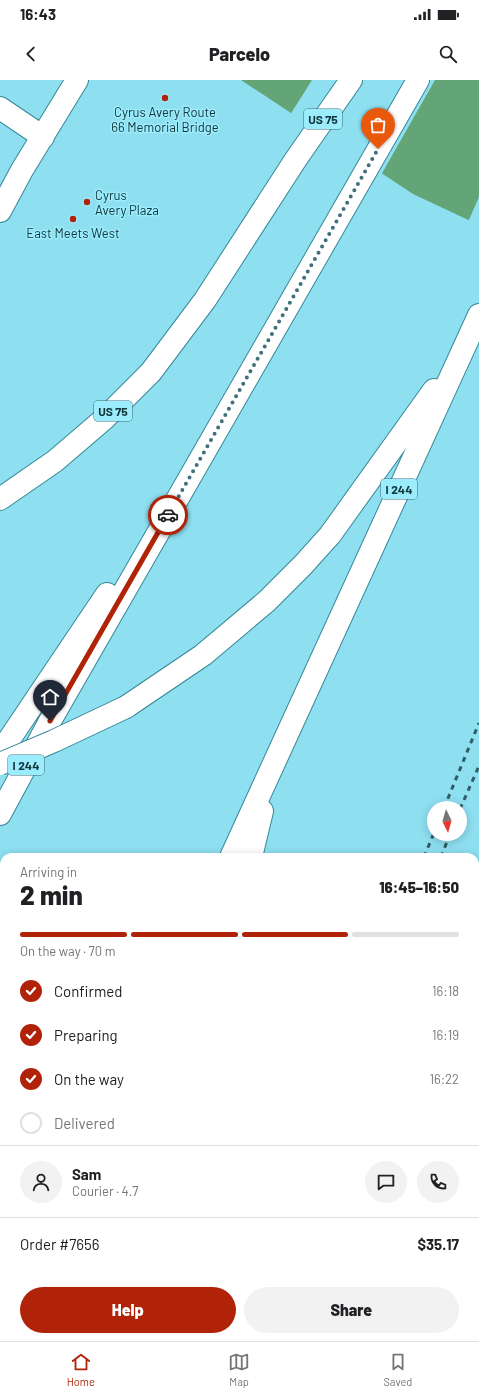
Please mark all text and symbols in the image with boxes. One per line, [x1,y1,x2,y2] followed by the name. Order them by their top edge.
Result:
[20,5,56,23] text: 16:43
[20,43,42,65] icon: back
[209,43,270,65] text: Parcelo
[437,43,459,65] icon: search
[160,93,170,103] marker: Cyrus Avery Route 66 Memorial Bridge
[111,104,219,135] place label: Cyrus Avery Route 66 Memorial Bridge
[361,108,395,149] pin
[304,109,342,129] road number: US 75
[367,114,389,136] icon: bag
[95,187,159,218] place label: Cyrus Avery Plaza
[82,197,92,207] marker: Cyrus Avery Plaza
[68,214,78,224] marker: East Meets West
[26,225,120,241] place label: East Meets West
[94,401,132,421] road number: US 75
[381,479,417,499] road number: I 244
[148,495,188,535] courier
[157,504,179,526] icon: car
[33,680,67,721] pin
[39,686,61,708] icon: home
[8,755,44,775] road number: I 244
[427,801,467,841] north arrow
[427,801,467,841] map controls
[20,864,77,880] text: Arriving in
[379,878,459,896] text: 16:45–16:50
[20,879,83,910] text: 2 min
[20,943,115,959] text: On the way · 70 m
[20,980,42,1002] icon: check
[54,982,122,1000] text: Confirmed
[432,983,459,999] text: 16:18
[20,1024,42,1046] icon: check
[54,1026,118,1044] text: Preparing
[432,1027,459,1043] text: 16:19
[20,1068,42,1090] icon: check
[54,1070,124,1088] text: On the way
[429,1071,459,1087] text: 16:22
[54,1114,115,1132] text: Delivered
[20,1161,62,1203] button: person
[365,1161,407,1203] button: chat
[417,1161,459,1203] button: phone
[72,1165,101,1183] text: Sam
[72,1183,139,1199] text: Courier · 4.7
[20,1235,100,1253] text: Order #7656
[417,1235,459,1253] text: $35.17
[20,1287,236,1333] button: Help
[244,1287,459,1333] button: Share
[67,1351,95,1388] tab: Home
[228,1351,250,1388] tab: Map
[383,1351,412,1388] tab: Saved

